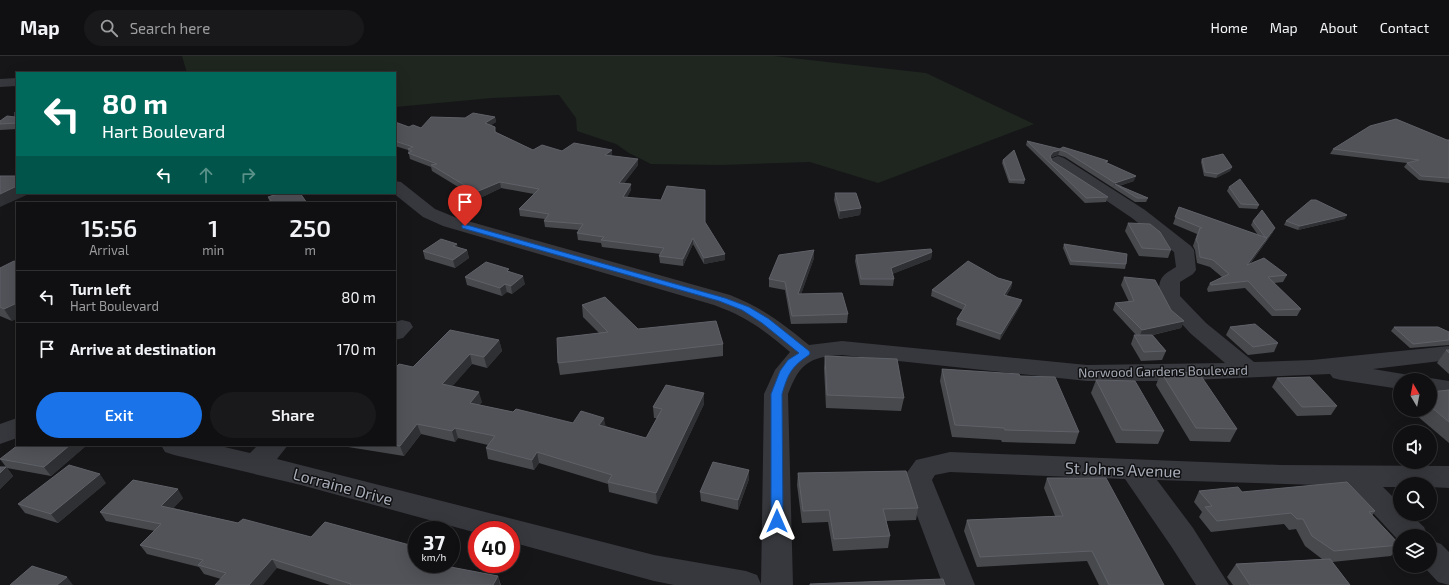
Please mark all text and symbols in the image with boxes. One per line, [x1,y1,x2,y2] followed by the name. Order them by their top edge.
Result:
[84,10,364,46] search box
[20,16,60,39] text: Map
[98,17,120,39] icon: search
[130,19,210,37] text: Search here
[1211,19,1248,36] text: Home
[1270,19,1298,36] text: Map
[1320,19,1358,36] text: About
[1380,19,1429,36] text: Contact
[102,86,168,120] text: 80 m
[36,88,88,140] icon: left
[102,120,225,142] text: Hart Boulevard
[153,164,175,186] icon: left
[195,164,217,186] icon: ahead
[237,164,259,186] icon: right
[448,185,482,226] pin
[454,191,476,213] icon: arrive
[81,213,137,242] text: 15:56
[208,213,218,242] text: 1
[289,213,331,242] text: 250
[89,242,129,258] text: Arrival
[202,242,224,258] text: min
[304,242,316,258] text: m
[70,280,131,298] text: Turn left
[36,286,58,308] icon: left
[341,288,376,306] text: 80 m
[70,298,159,314] text: Hart Boulevard
[36,338,58,360] icon: arrive
[70,340,216,358] text: Arrive at destination
[337,340,376,358] text: 170 m
[1078,362,1248,380] street label: Norwood Gardens Boulevard
[1393,373,1437,417] north arrow
[1393,373,1437,573] map controls
[36,392,202,438] button: Exit
[210,392,376,438] button: Share
[1393,425,1437,469] button: sound
[1065,457,1181,481] street label: St Johns Avenue
[291,464,395,508] street label: Lorraine Drive
[1393,477,1437,521] button: search
[756,500,798,542] position arrow
[468,521,520,573] speed limit sign: 40
[1393,529,1437,573] button: layers
[423,530,445,554] text: 37
[422,551,446,563] text: km/h

